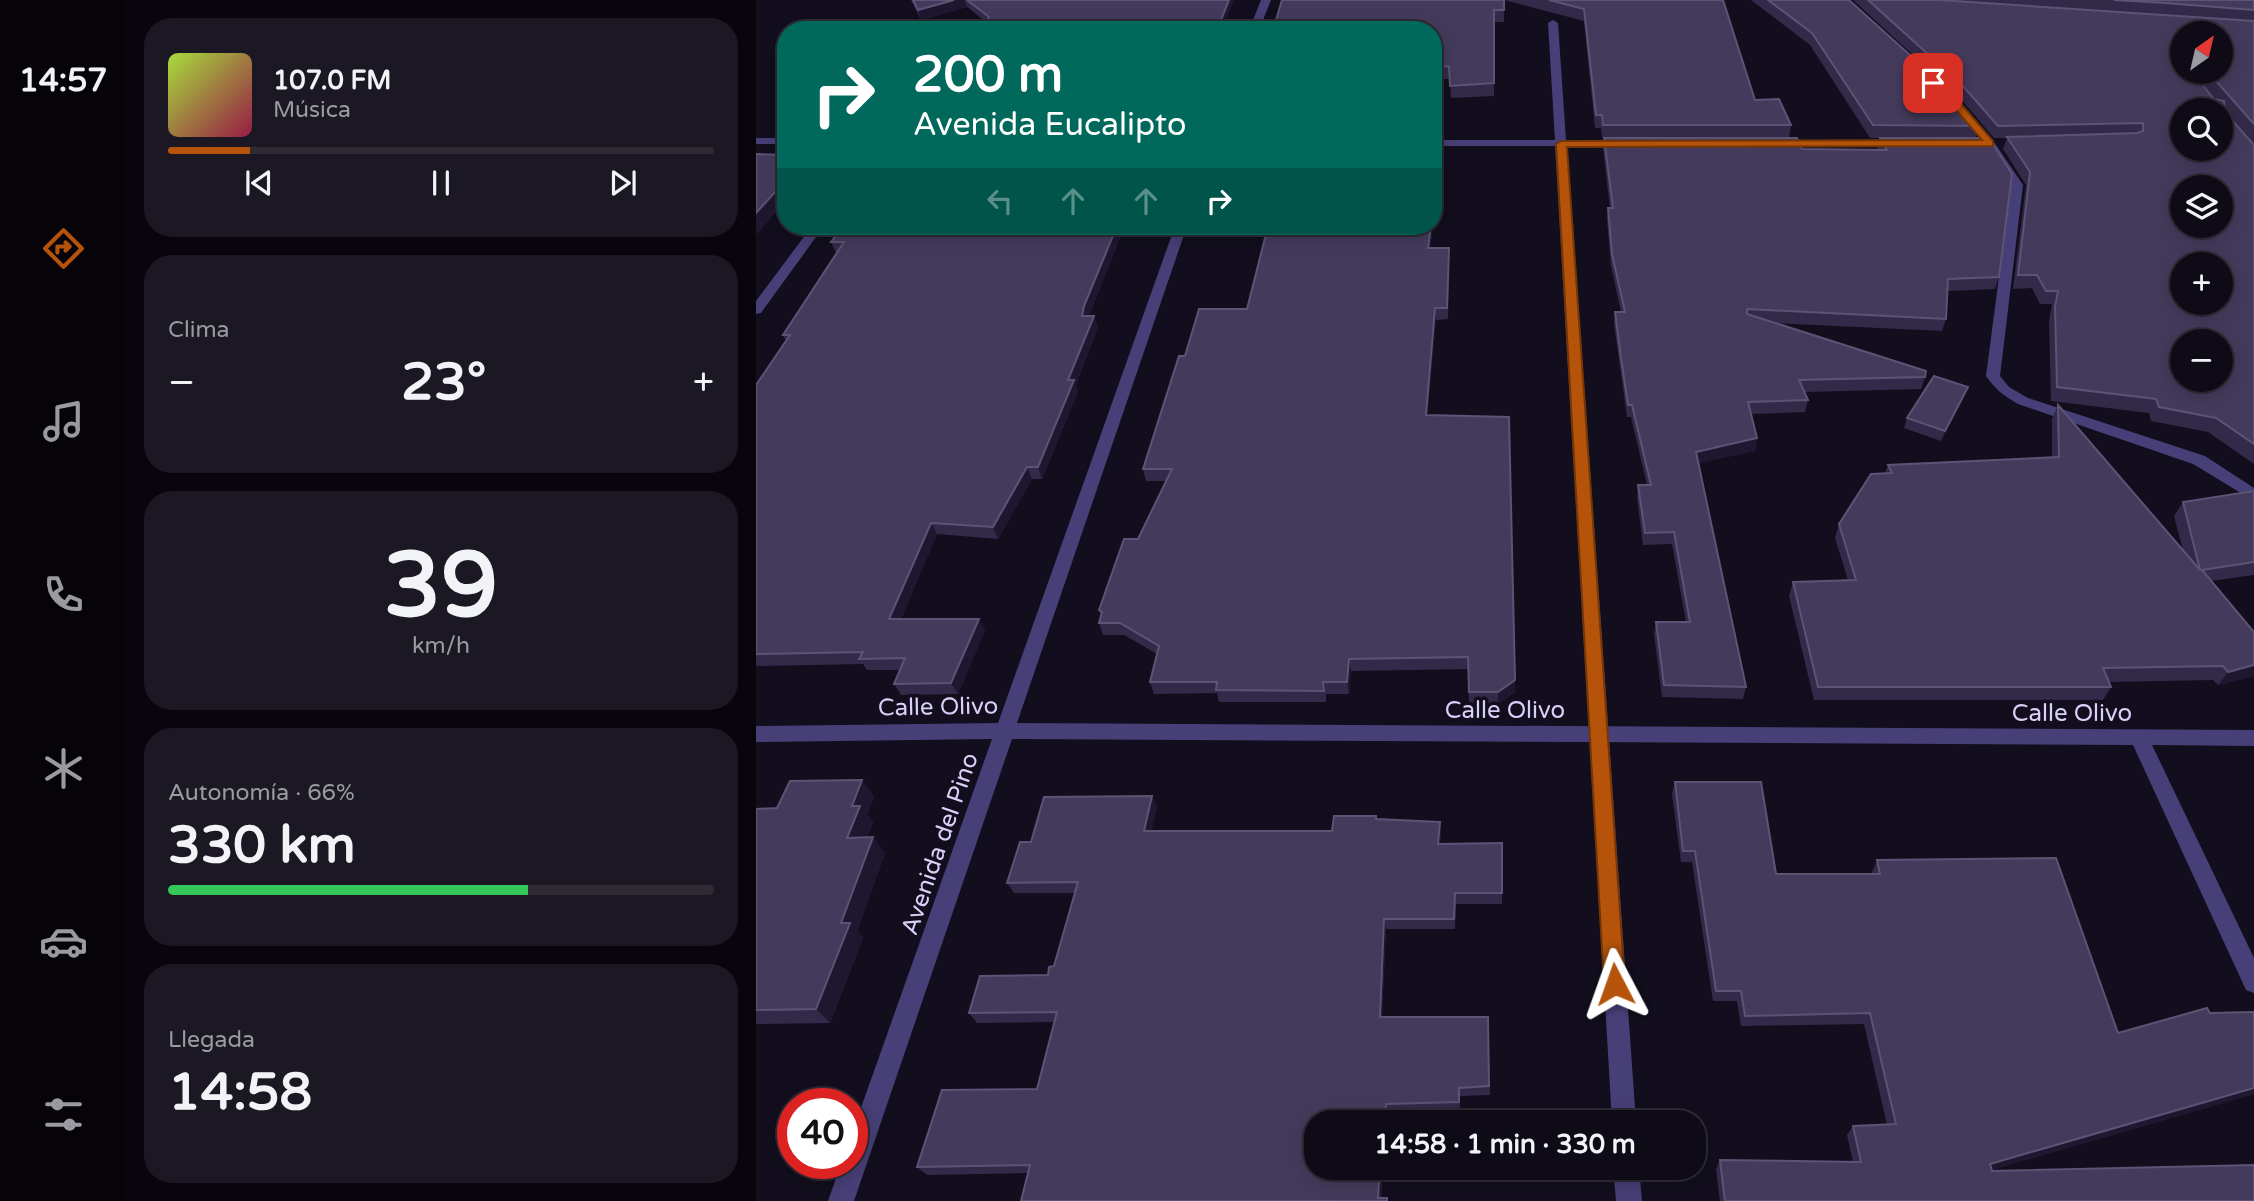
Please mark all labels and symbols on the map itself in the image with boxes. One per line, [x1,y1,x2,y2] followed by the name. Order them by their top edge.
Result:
[2170,21,2233,84] north arrow
[1903,53,1963,113] pin
[878,691,998,723] street label: Calle Olivo
[1445,696,1565,725] street label: Calle Olivo
[2012,699,2132,728] street label: Calle Olivo
[895,749,985,939] street label: Avenida del Pino
[1578,947,1652,1021] position arrow
[777,1088,868,1179] speed limit sign: 40

